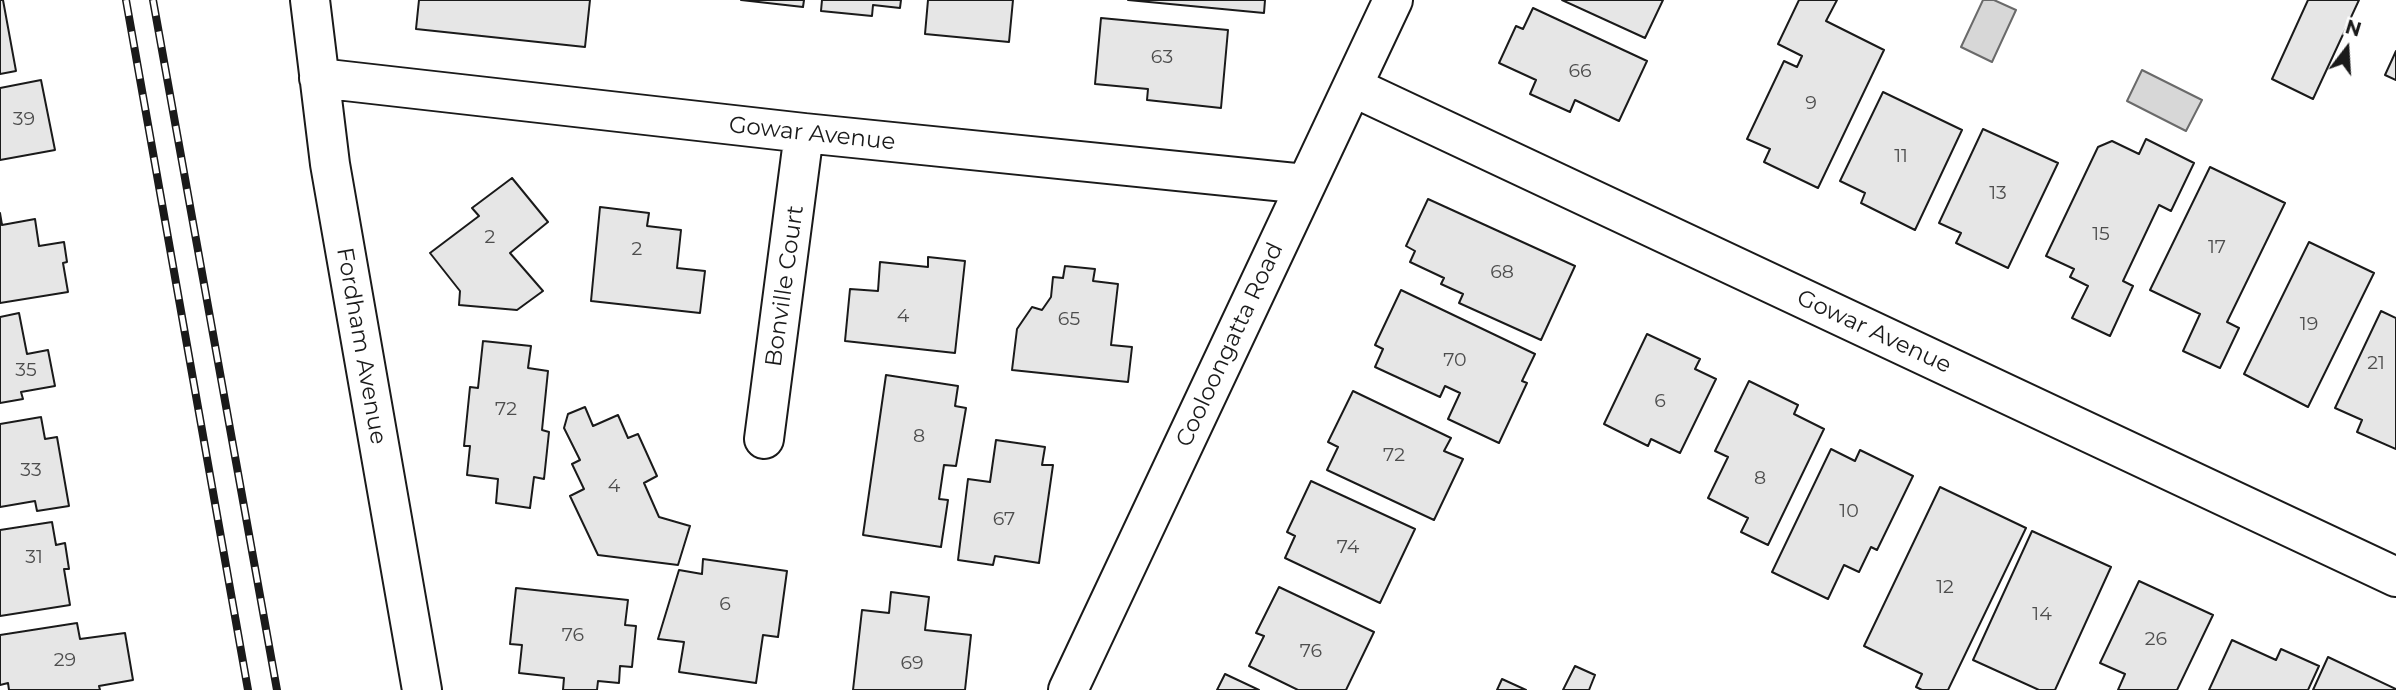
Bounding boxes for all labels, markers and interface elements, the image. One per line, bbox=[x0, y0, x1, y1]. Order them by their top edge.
north arrow bbox=[2312, 14, 2382, 84]
text: N bbox=[2343, 15, 2364, 42]
house number: 63 bbox=[1151, 46, 1173, 68]
house number: 66 bbox=[1568, 60, 1592, 82]
house number: 9 bbox=[1805, 92, 1817, 114]
house number: 39 bbox=[13, 108, 35, 130]
street label: Gowar Avenue bbox=[727, 112, 897, 156]
house number: 11 bbox=[1894, 145, 1908, 167]
house number: 13 bbox=[1989, 182, 2007, 204]
street label: Bonville Court bbox=[760, 204, 810, 368]
house number: 15 bbox=[2092, 223, 2110, 245]
house number: 2 bbox=[485, 226, 495, 248]
house number: 17 bbox=[2208, 236, 2226, 258]
house number: 2 bbox=[632, 238, 642, 260]
street label: Cooloongatta Road bbox=[1171, 238, 1289, 452]
street label: Fordham Avenue bbox=[330, 245, 392, 447]
house number: 68 bbox=[1490, 261, 1514, 283]
street label: Gowar Avenue bbox=[1792, 284, 1956, 380]
house number: 4 bbox=[897, 305, 909, 327]
house number: 65 bbox=[1058, 308, 1080, 330]
house number: 19 bbox=[2300, 313, 2318, 335]
house number: 70 bbox=[1443, 349, 1467, 371]
house number: 21 bbox=[2367, 352, 2385, 374]
house number: 35 bbox=[15, 359, 37, 381]
house number: 6 bbox=[1654, 390, 1666, 412]
house number: 72 bbox=[495, 398, 517, 420]
house number: 8 bbox=[913, 425, 925, 447]
house number: 72 bbox=[1383, 444, 1405, 466]
house number: 33 bbox=[20, 459, 42, 481]
house number: 8 bbox=[1754, 467, 1766, 489]
house number: 4 bbox=[608, 475, 620, 497]
house number: 10 bbox=[1839, 500, 1859, 522]
house number: 67 bbox=[993, 508, 1015, 530]
house number: 74 bbox=[1337, 536, 1359, 558]
house number: 31 bbox=[25, 546, 43, 568]
house number: 12 bbox=[1936, 576, 1954, 598]
house number: 6 bbox=[719, 593, 731, 615]
house number: 14 bbox=[2032, 603, 2052, 625]
house number: 76 bbox=[562, 624, 584, 646]
house number: 26 bbox=[2145, 628, 2167, 650]
house number: 76 bbox=[1300, 640, 1322, 662]
house number: 29 bbox=[54, 649, 76, 671]
house number: 69 bbox=[900, 652, 924, 674]

